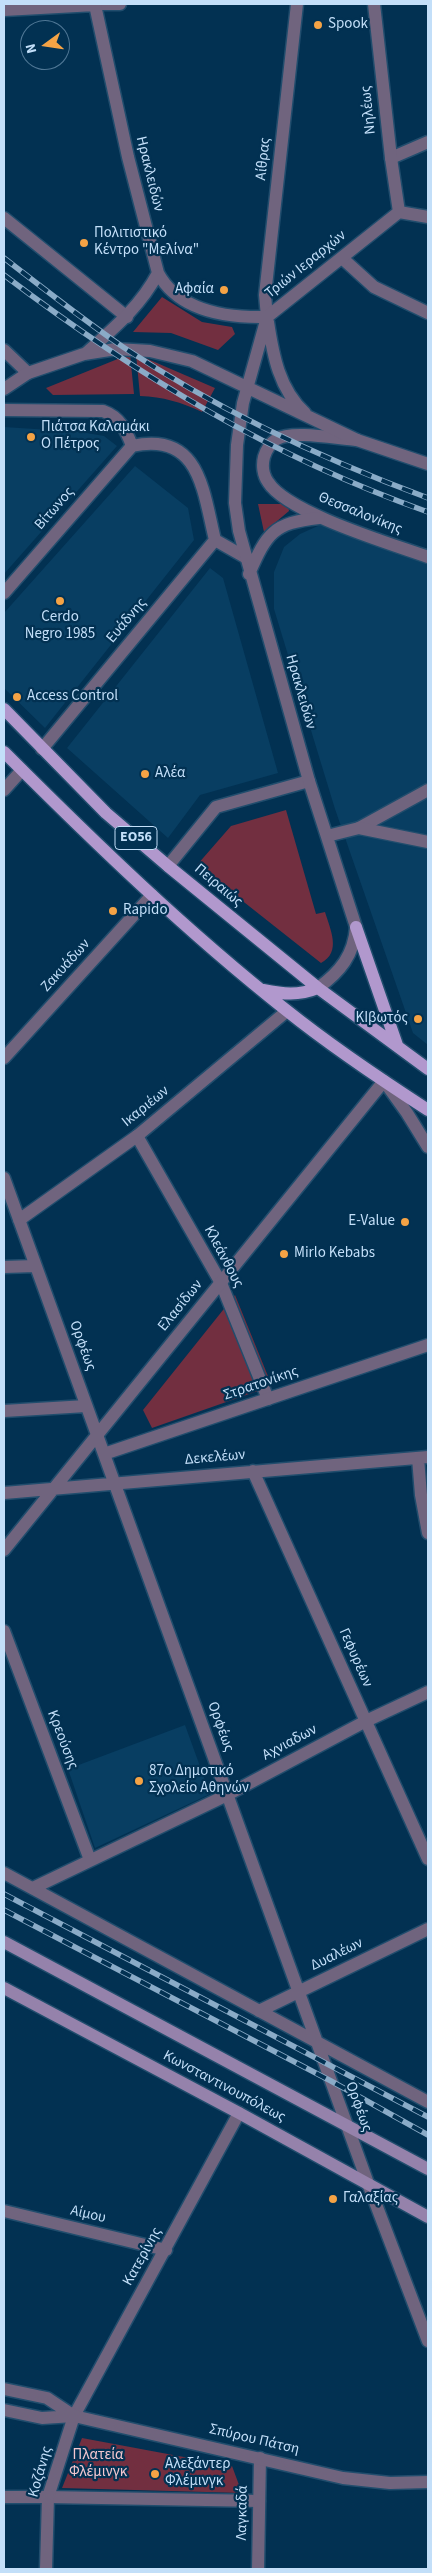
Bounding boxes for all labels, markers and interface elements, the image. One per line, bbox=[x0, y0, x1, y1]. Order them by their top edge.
place label: Spook bbox=[328, 16, 368, 34]
marker: Spook bbox=[312, 19, 324, 31]
north arrow bbox=[20, 20, 70, 70]
text: N bbox=[21, 41, 42, 55]
street label: Νηλέως bbox=[358, 85, 380, 135]
street label: Ηρακλειδών bbox=[131, 135, 167, 213]
street label: Αίθρας bbox=[253, 137, 275, 181]
place label: Πολιτιστικό Κέντρο "Μελίνα" bbox=[94, 225, 199, 260]
street label: Τριών Ιεραρχών bbox=[262, 227, 350, 303]
marker: Πολιτιστικό Κέντρο "Μελίνα" bbox=[78, 237, 90, 249]
place label: Αφαία bbox=[175, 281, 214, 299]
marker: Αφαία bbox=[218, 284, 230, 296]
place label: Πιάτσα Καλαμάκι Ο Πέτρος bbox=[41, 419, 150, 454]
marker: Πιάτσα Καλαμάκι Ο Πέτρος bbox=[25, 431, 37, 443]
street label: Βίτωνος bbox=[32, 484, 78, 534]
street label: Θεσσαλονίκης bbox=[315, 489, 405, 539]
marker: Cerdo Negro 1985 bbox=[54, 595, 66, 607]
street label: Ευάδνης bbox=[103, 595, 151, 647]
place label: Cerdo Negro 1985 bbox=[25, 609, 95, 644]
street label: Ηρακλειδών bbox=[281, 653, 319, 731]
place label: Access Control bbox=[27, 688, 118, 706]
marker: Access Control bbox=[11, 691, 23, 703]
place label: Αλέα bbox=[155, 765, 185, 783]
marker: Αλέα bbox=[139, 768, 151, 780]
road number: ΕΟ56 bbox=[115, 826, 157, 850]
street label: Πειραιώς bbox=[190, 861, 246, 911]
place label: Rapido bbox=[123, 902, 168, 920]
marker: Rapido bbox=[107, 905, 119, 917]
street label: Ζακυάδων bbox=[38, 936, 94, 996]
place label: ΚΙβωτός bbox=[355, 1010, 408, 1028]
marker: ΚΙβωτός bbox=[412, 1013, 424, 1025]
street label: Ικαριέων bbox=[119, 1083, 173, 1131]
place label: E-Value bbox=[348, 1213, 395, 1231]
marker: E-Value bbox=[399, 1216, 411, 1228]
street label: Κλεάνθους bbox=[199, 1223, 247, 1291]
place label: Mirlo Kebabs bbox=[294, 1245, 375, 1263]
marker: Mirlo Kebabs bbox=[278, 1248, 290, 1260]
street label: Ελασίδων bbox=[155, 1277, 207, 1335]
street label: Ορφέως bbox=[65, 1319, 99, 1373]
street label: Στρατονίκης bbox=[221, 1363, 301, 1405]
street label: Δεκελέων bbox=[184, 1446, 246, 1470]
street label: Γεφυρέων bbox=[334, 1626, 376, 1690]
street label: Ορφέως bbox=[203, 1700, 237, 1754]
street label: Κρεούσης bbox=[43, 1708, 81, 1772]
street label: Αχνιαδων bbox=[259, 1721, 321, 1765]
place label: 87ο Δημοτικό Σχολείο Αθηνών bbox=[149, 1763, 249, 1798]
marker: 87ο Δημοτικό Σχολείο Αθηνών bbox=[133, 1775, 145, 1787]
street label: Δυαλέων bbox=[308, 1935, 366, 1975]
street label: Κωνσταντινουπόλεως bbox=[160, 2047, 288, 2127]
street label: Ορφέως bbox=[341, 2080, 375, 2134]
place label: Γαλαξίας bbox=[343, 2190, 398, 2208]
marker: Γαλαξίας bbox=[327, 2193, 339, 2205]
street label: Αίμου bbox=[68, 2202, 108, 2228]
street label: Κατερίνης bbox=[120, 2225, 166, 2289]
street label: Σπύρου Πάτση bbox=[207, 2421, 301, 2459]
street label: Κοζάνης bbox=[25, 2444, 57, 2500]
park label: Πλατεία Φλέμινγκ bbox=[69, 2447, 127, 2482]
place label: Αλεξάντερ Φλέμινγκ bbox=[165, 2456, 230, 2491]
marker: Αλεξάντερ Φλέμινγκ bbox=[149, 2468, 161, 2480]
street label: Λαγκαδά bbox=[234, 2485, 252, 2541]

